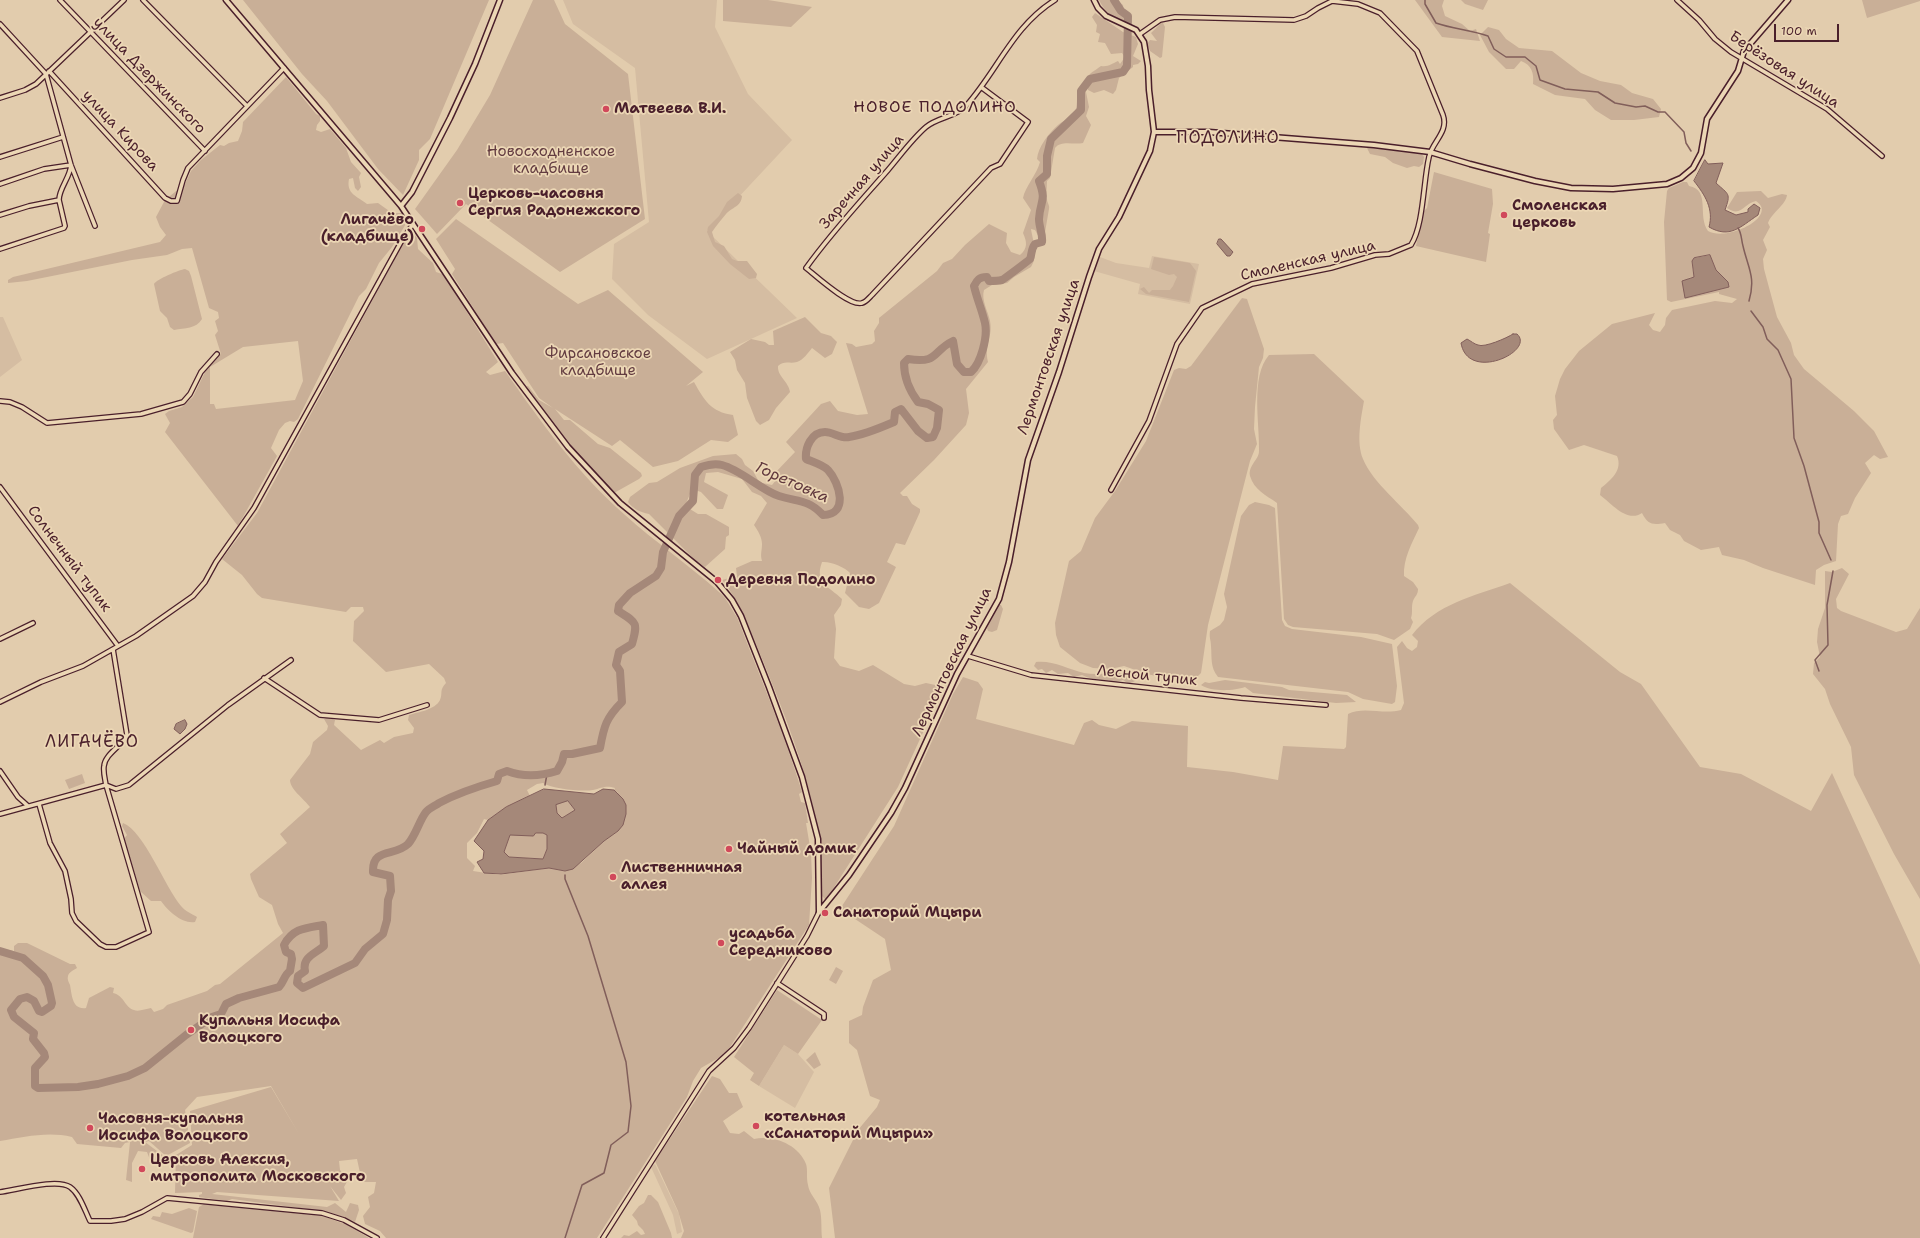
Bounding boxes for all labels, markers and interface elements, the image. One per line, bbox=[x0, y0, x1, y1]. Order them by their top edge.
street label: улица Дзержинского bbox=[89, 14, 209, 138]
scale bar bbox=[1776, 16, 1841, 42]
text: 100 m bbox=[1781, 23, 1817, 39]
street label: Берёзовая улица bbox=[1726, 28, 1842, 112]
street label: улица Кирова bbox=[78, 87, 162, 175]
district label: НОВОЕ ПОДОЛИНО bbox=[853, 98, 1017, 118]
place label: Матвеева В.И. bbox=[614, 100, 726, 118]
marker: Матвеева В.И. bbox=[601, 104, 611, 114]
district label: ПОДОЛИНО bbox=[1176, 129, 1280, 149]
street label: Заречная улица bbox=[816, 131, 908, 233]
park label: Новосходненское кладбище bbox=[487, 143, 615, 178]
place label: Церковь-часовня Сергия Радонежского bbox=[468, 185, 640, 220]
place label: Смоленская церковь bbox=[1512, 197, 1607, 232]
marker: Церковь-часовня Сергия Радонежского bbox=[455, 198, 465, 208]
marker: Смоленская церковь bbox=[1499, 210, 1509, 220]
place label: Лигачёво (кладбище) bbox=[321, 211, 414, 246]
marker: Лигачёво (кладбище) bbox=[417, 224, 427, 234]
street label: Смоленская улица bbox=[1239, 237, 1377, 285]
street label: Лермонтовская улица bbox=[1014, 277, 1084, 437]
park label: Фирсановское кладбище bbox=[545, 345, 651, 380]
water label: Горетовка bbox=[752, 458, 832, 508]
street label: Солнечный тупик bbox=[23, 502, 115, 616]
place label: Деревня Подолино bbox=[726, 571, 876, 589]
marker: Деревня Подолино bbox=[713, 575, 723, 585]
street label: Лермонтовская улица bbox=[908, 585, 996, 739]
street label: Лесной тупик bbox=[1096, 662, 1198, 690]
district label: ЛИГАЧЁВО bbox=[45, 733, 139, 753]
place label: Чайный домик bbox=[737, 840, 856, 858]
marker: Чайный домик bbox=[724, 844, 734, 854]
place label: Лиственничная аллея bbox=[621, 859, 742, 894]
marker: Лиственничная аллея bbox=[608, 872, 618, 882]
place label: Санаторий Мцыри bbox=[833, 904, 982, 922]
marker: Санаторий Мцыри bbox=[820, 908, 830, 918]
place label: усадьба Середниково bbox=[729, 925, 833, 960]
marker: усадьба Середниково bbox=[716, 938, 726, 948]
place label: Купальня Иосифа Волоцкого bbox=[199, 1012, 340, 1047]
marker: Купальня Иосифа Волоцкого bbox=[186, 1025, 196, 1035]
place label: котельная «Санаторий Мцыри» bbox=[764, 1108, 933, 1143]
place label: Часовня-купальня Иосифа Волоцкого bbox=[98, 1110, 248, 1145]
marker: котельная «Санаторий Мцыри» bbox=[751, 1121, 761, 1131]
marker: Часовня-купальня Иосифа Волоцкого bbox=[85, 1123, 95, 1133]
place label: Церковь Алексия, митрополита Московского bbox=[150, 1151, 365, 1186]
marker: Церковь Алексия, митрополита Московского bbox=[137, 1164, 147, 1174]

